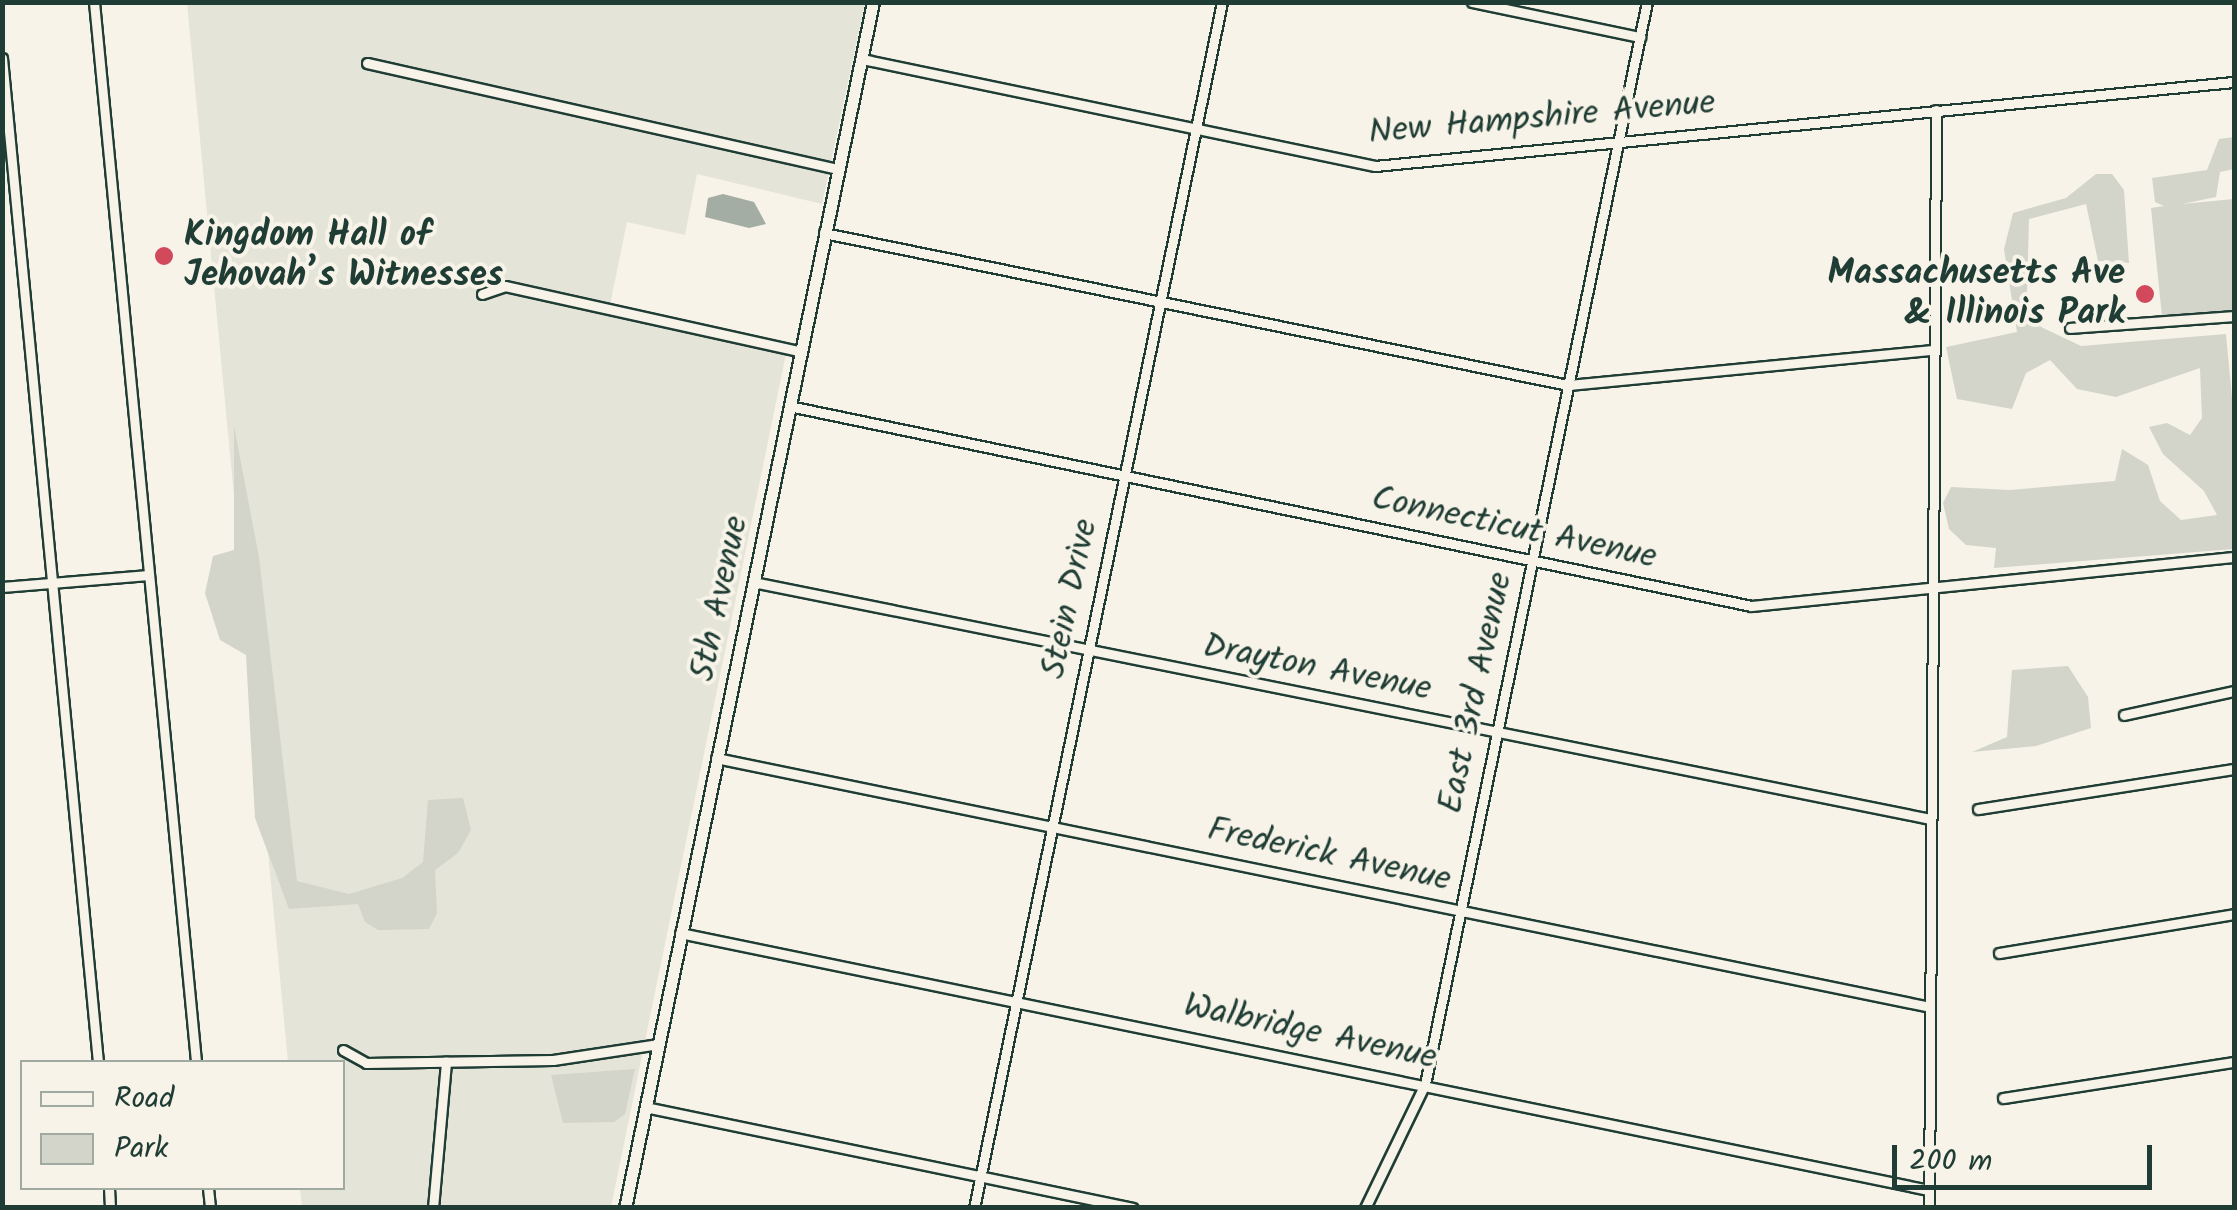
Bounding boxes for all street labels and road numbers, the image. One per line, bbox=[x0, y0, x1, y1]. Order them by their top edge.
street label: New Hampshire Avenue bbox=[1367, 83, 1717, 155]
street label: Connecticut Avenue bbox=[1368, 478, 1660, 580]
street label: 5th Avenue bbox=[683, 512, 759, 686]
street label: Stein Drive bbox=[1034, 515, 1108, 683]
street label: East 3rd Avenue bbox=[1431, 569, 1523, 817]
street label: Drayton Avenue bbox=[1199, 626, 1435, 712]
street label: Frederick Avenue bbox=[1203, 810, 1455, 902]
street label: Walbridge Avenue bbox=[1180, 986, 1440, 1080]

